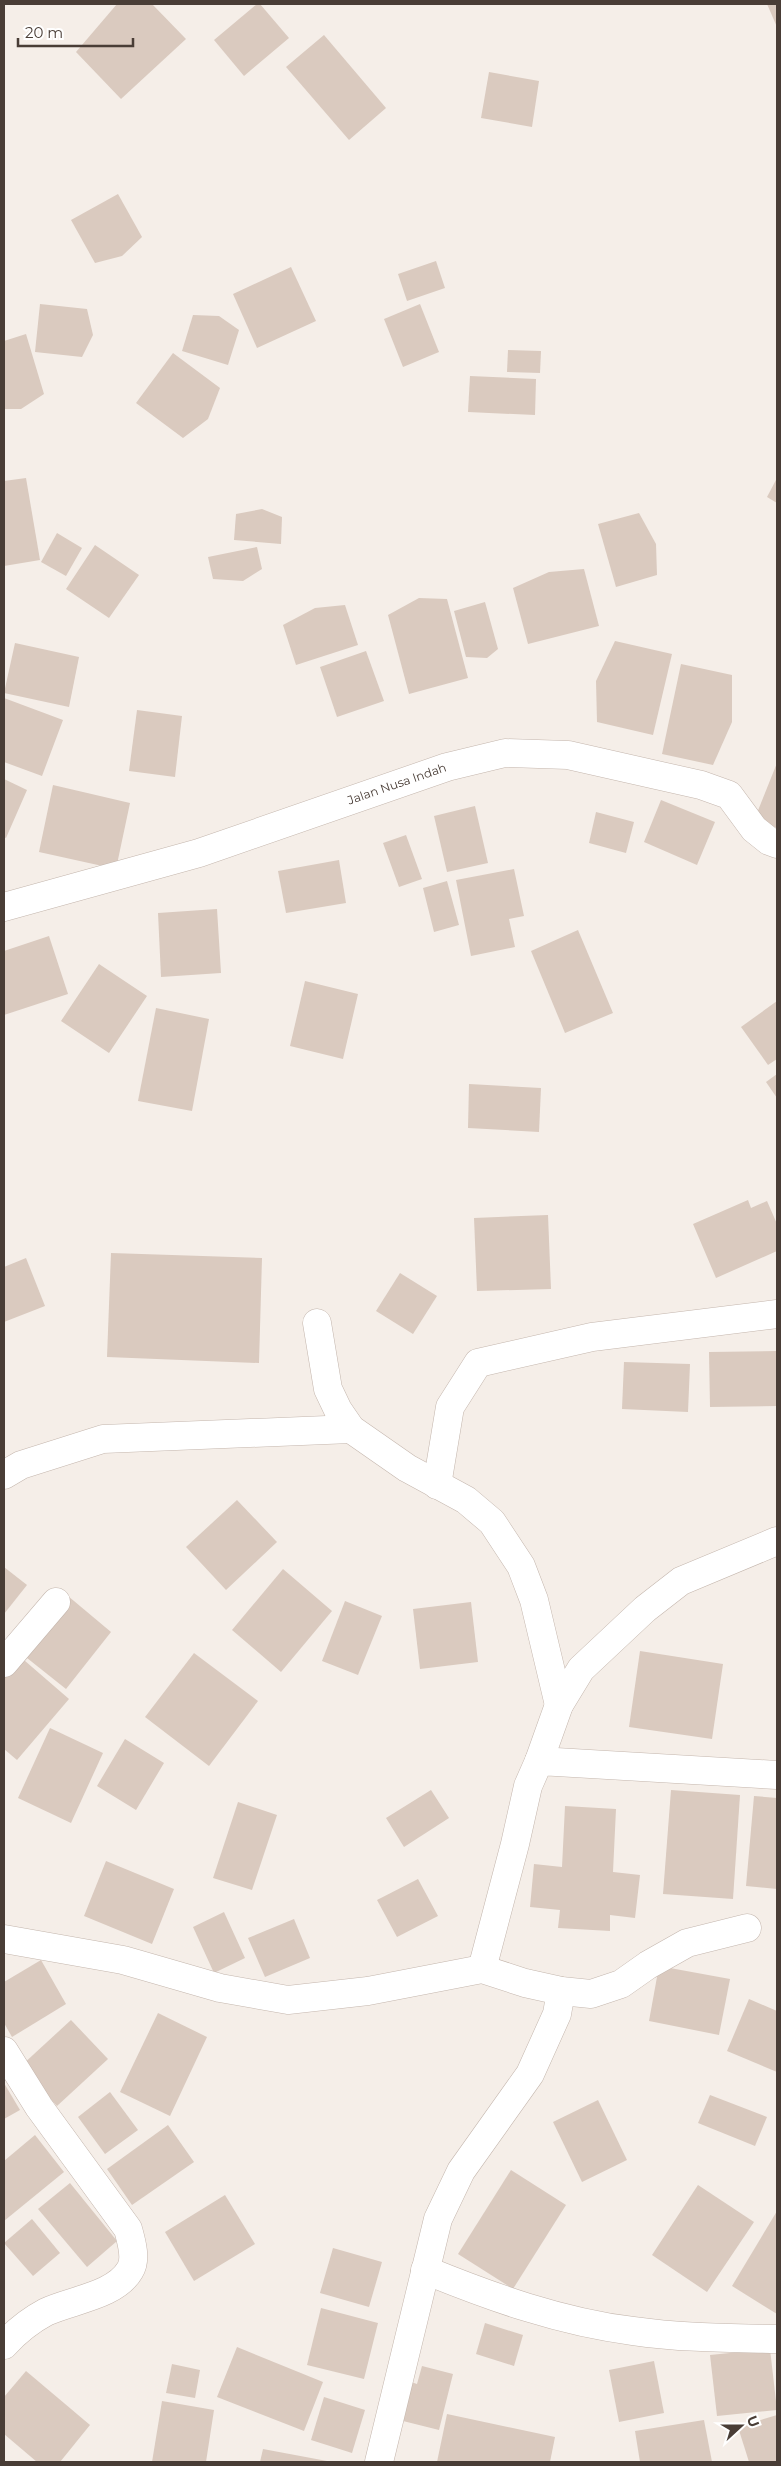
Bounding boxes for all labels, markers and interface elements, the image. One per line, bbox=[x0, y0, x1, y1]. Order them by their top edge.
scale bar bbox=[18, 15, 132, 47]
text: 20 m bbox=[25, 23, 63, 42]
street label: Jalan Nusa Indah bbox=[344, 760, 448, 808]
north arrow bbox=[716, 2401, 766, 2451]
text: U bbox=[743, 2413, 764, 2430]

